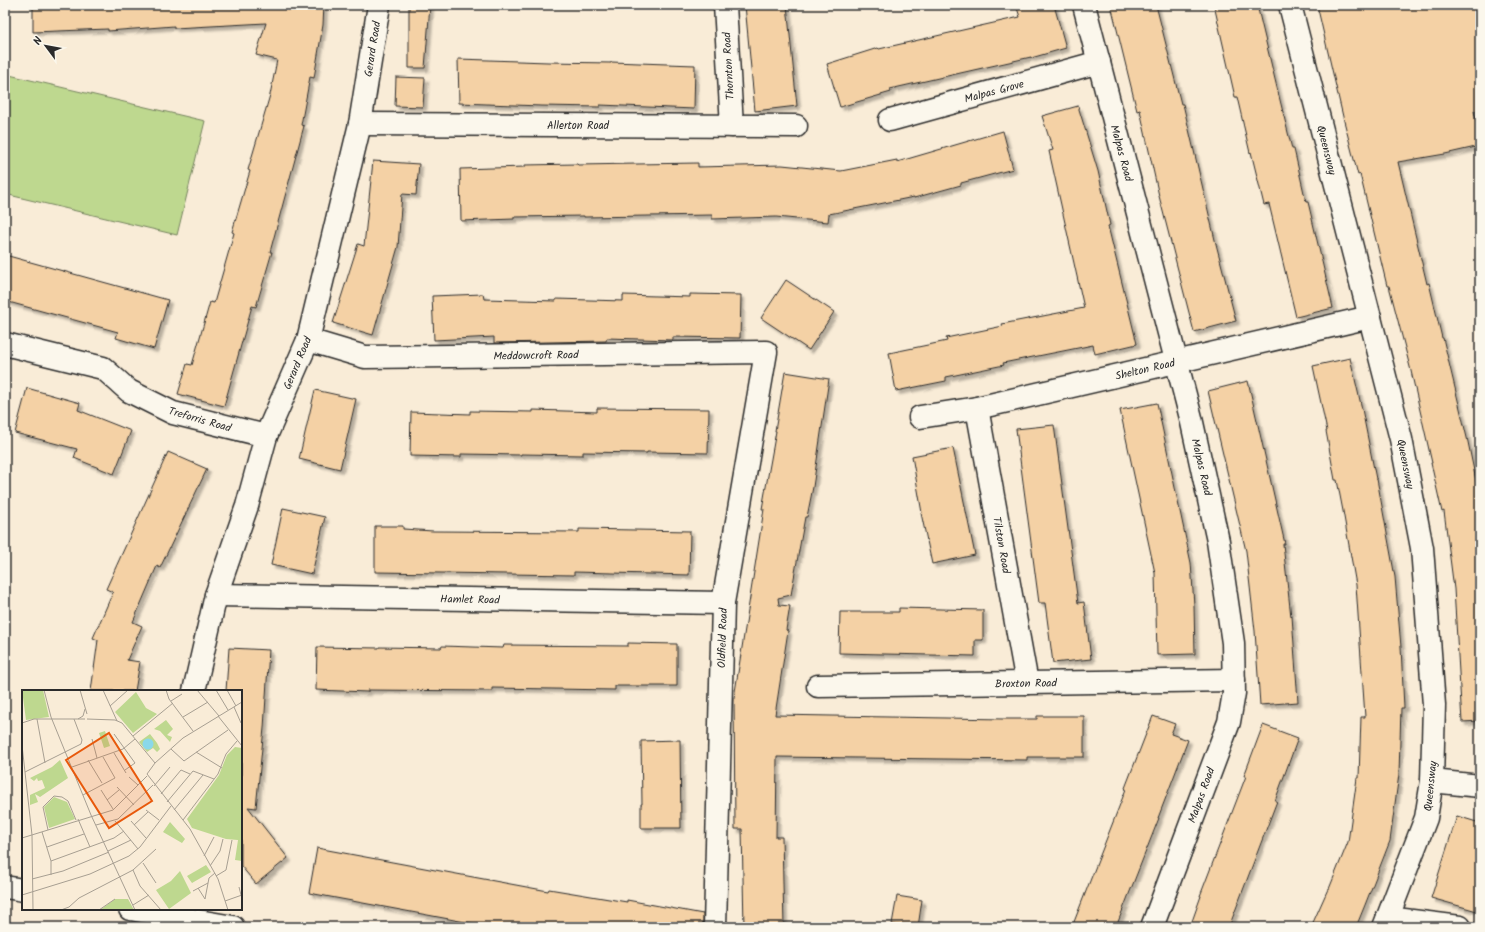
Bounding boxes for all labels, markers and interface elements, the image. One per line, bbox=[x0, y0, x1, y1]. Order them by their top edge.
street label: Gerard Road bbox=[360, 20, 386, 78]
north arrow bbox=[26, 26, 66, 66]
street label: Thornton Road bbox=[718, 31, 740, 100]
text: N bbox=[29, 33, 48, 49]
street label: Malpas Grove bbox=[962, 75, 1026, 109]
street label: Allerton Road bbox=[547, 117, 610, 135]
street label: Malpas Road bbox=[1105, 123, 1137, 184]
street label: Queensway bbox=[1311, 124, 1341, 178]
street label: Gerard Road bbox=[279, 334, 317, 393]
street label: Meddowcroft Road bbox=[493, 346, 579, 366]
street label: Shelton Road bbox=[1114, 354, 1177, 386]
street label: Treforris Road bbox=[166, 402, 234, 438]
street label: Malpas Road bbox=[1186, 437, 1216, 498]
street label: Queensway bbox=[1391, 438, 1419, 492]
street label: Tilston Road bbox=[987, 515, 1015, 576]
street label: Hamlet Road bbox=[440, 590, 500, 610]
street label: Oldfield Road bbox=[713, 607, 733, 669]
street label: Broxton Road bbox=[995, 674, 1058, 694]
inset map bbox=[22, 690, 242, 910]
street label: Queensway bbox=[1419, 759, 1443, 812]
street label: Malpas Road bbox=[1184, 764, 1221, 826]

